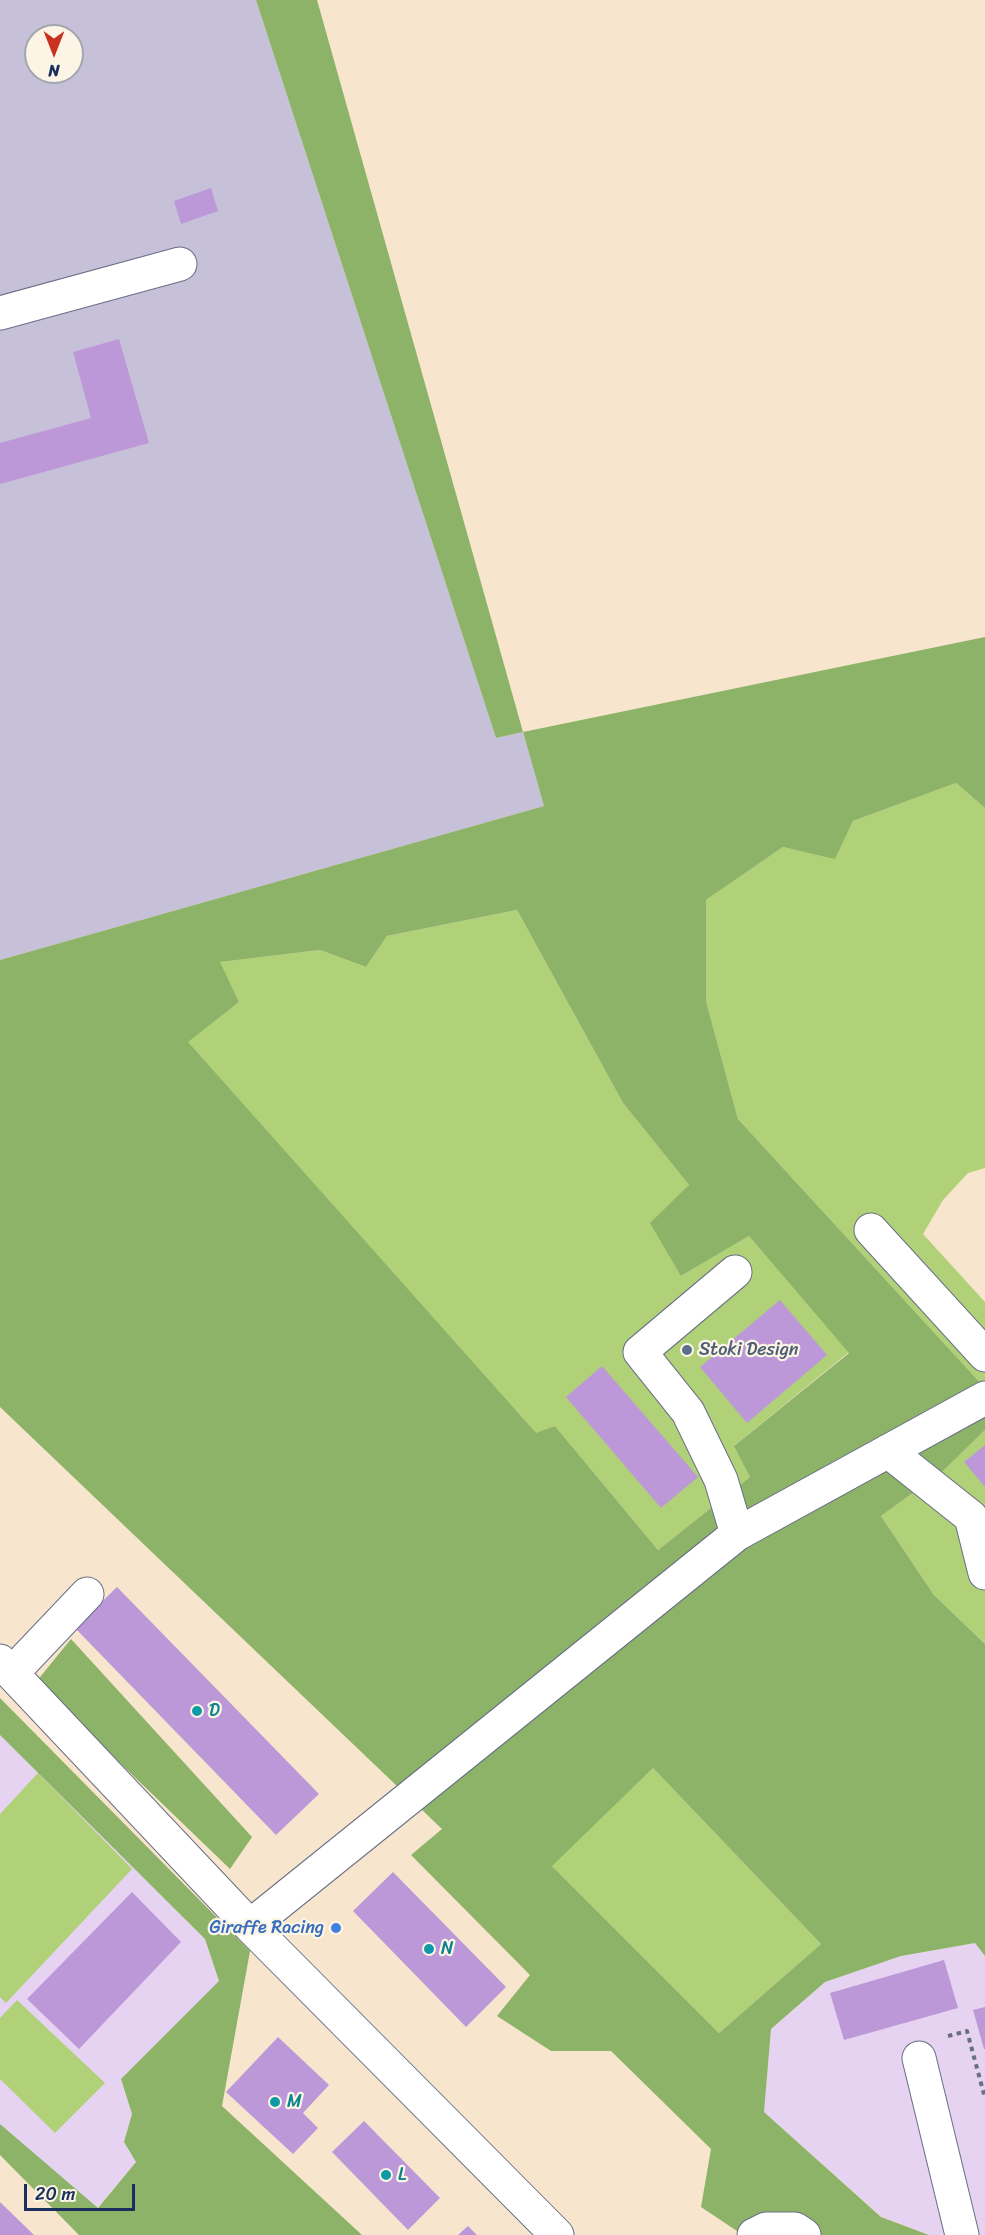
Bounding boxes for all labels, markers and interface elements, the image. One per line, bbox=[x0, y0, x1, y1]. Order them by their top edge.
north arrow bbox=[24, 24, 84, 84]
text: N bbox=[48, 56, 60, 85]
place label: Stoki Design bbox=[699, 1339, 799, 1361]
marker: Stoki Design bbox=[680, 1343, 694, 1357]
place label: D bbox=[209, 1700, 220, 1722]
marker: D bbox=[190, 1704, 204, 1718]
place label: Giraffe Racing bbox=[209, 1917, 324, 1939]
marker: Giraffe Racing bbox=[329, 1921, 343, 1935]
place label: N bbox=[441, 1938, 453, 1960]
marker: N bbox=[422, 1942, 436, 1956]
place label: M bbox=[287, 2091, 302, 2113]
marker: M bbox=[268, 2095, 282, 2109]
place label: L bbox=[398, 2164, 406, 2186]
marker: L bbox=[379, 2168, 393, 2182]
scale bar bbox=[27, 2172, 138, 2210]
text: 20 m bbox=[35, 2178, 75, 2210]

